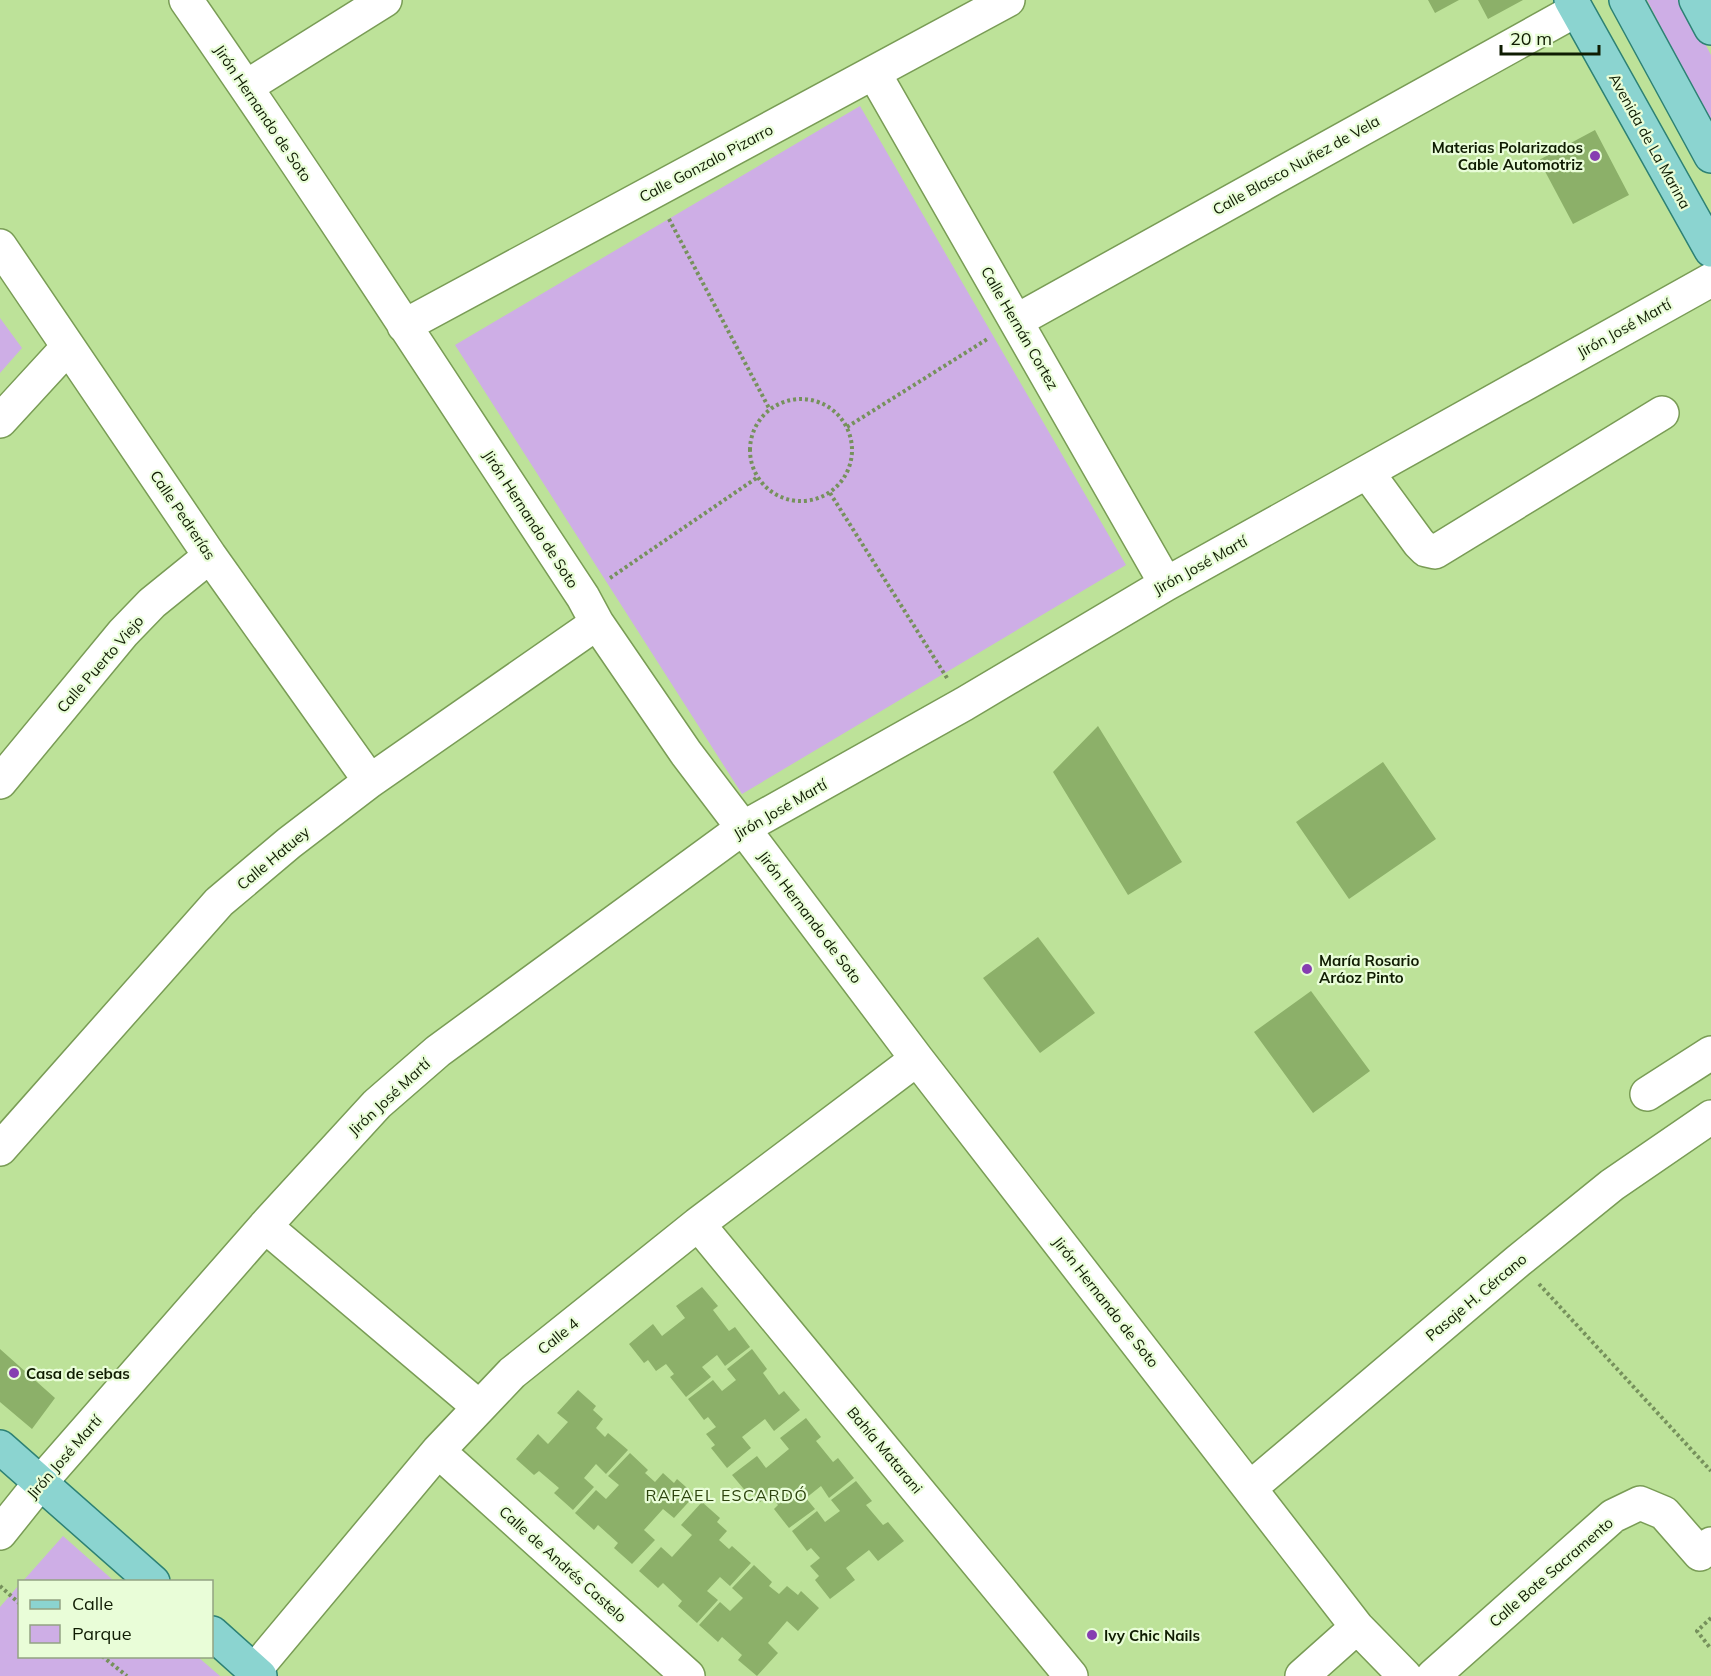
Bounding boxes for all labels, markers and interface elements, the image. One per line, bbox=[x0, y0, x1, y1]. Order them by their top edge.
scale bar bbox=[1501, 18, 1598, 56]
text: 20 m bbox=[1510, 27, 1552, 50]
street label: Jirón Hernando de Soto bbox=[210, 41, 316, 185]
street label: Avenida de La Marina bbox=[1605, 70, 1695, 212]
street label: Calle Blasco Nuñez de Vela bbox=[1209, 111, 1383, 219]
street label: Calle Gonzalo Pizarro bbox=[636, 120, 776, 206]
place label: Materias Polarizados Cable Automotriz bbox=[1432, 138, 1583, 174]
marker: Materias Polarizados Cable Automotriz bbox=[1588, 149, 1602, 163]
street label: Calle Hernán Cortez bbox=[977, 263, 1063, 393]
street label: Jirón José Martí bbox=[1574, 294, 1676, 362]
street label: Jirón Hernando de Soto bbox=[479, 446, 583, 592]
street label: Calle Pedrerías bbox=[146, 467, 220, 563]
street label: Jirón José Martí bbox=[1150, 531, 1252, 599]
street label: Calle Puerto Viejo bbox=[53, 612, 147, 716]
street label: Jirón José Martí bbox=[730, 774, 831, 843]
street label: Calle Hatuey bbox=[233, 822, 313, 894]
street label: Jirón Hernando de Soto bbox=[754, 847, 866, 987]
place label: María Rosario Aráoz Pinto bbox=[1319, 951, 1419, 987]
marker: María Rosario Aráoz Pinto bbox=[1300, 962, 1314, 976]
street label: Jirón José Martí bbox=[344, 1053, 435, 1140]
street label: Jirón Hernando de Soto bbox=[1049, 1233, 1163, 1371]
street label: Pasaje H. Cércano bbox=[1422, 1249, 1530, 1345]
street label: Calle 4 bbox=[534, 1314, 582, 1358]
place label: Casa de sebas bbox=[26, 1364, 130, 1383]
marker: Casa de sebas bbox=[7, 1366, 21, 1380]
street label: Bahía Matarani bbox=[843, 1403, 927, 1497]
street label: Jirón José Martí bbox=[22, 1410, 106, 1503]
district label: RAFAEL ESCARDÓ bbox=[646, 1485, 808, 1505]
street label: Calle de Andrés Castelo bbox=[495, 1502, 631, 1626]
street label: Calle Bote Sacramento bbox=[1485, 1513, 1617, 1631]
legend bbox=[18, 1580, 213, 1658]
text: Calle bbox=[72, 1592, 113, 1615]
text: Parque bbox=[72, 1622, 131, 1645]
place label: Ivy Chic Nails bbox=[1104, 1626, 1200, 1645]
marker: Ivy Chic Nails bbox=[1085, 1628, 1099, 1642]

